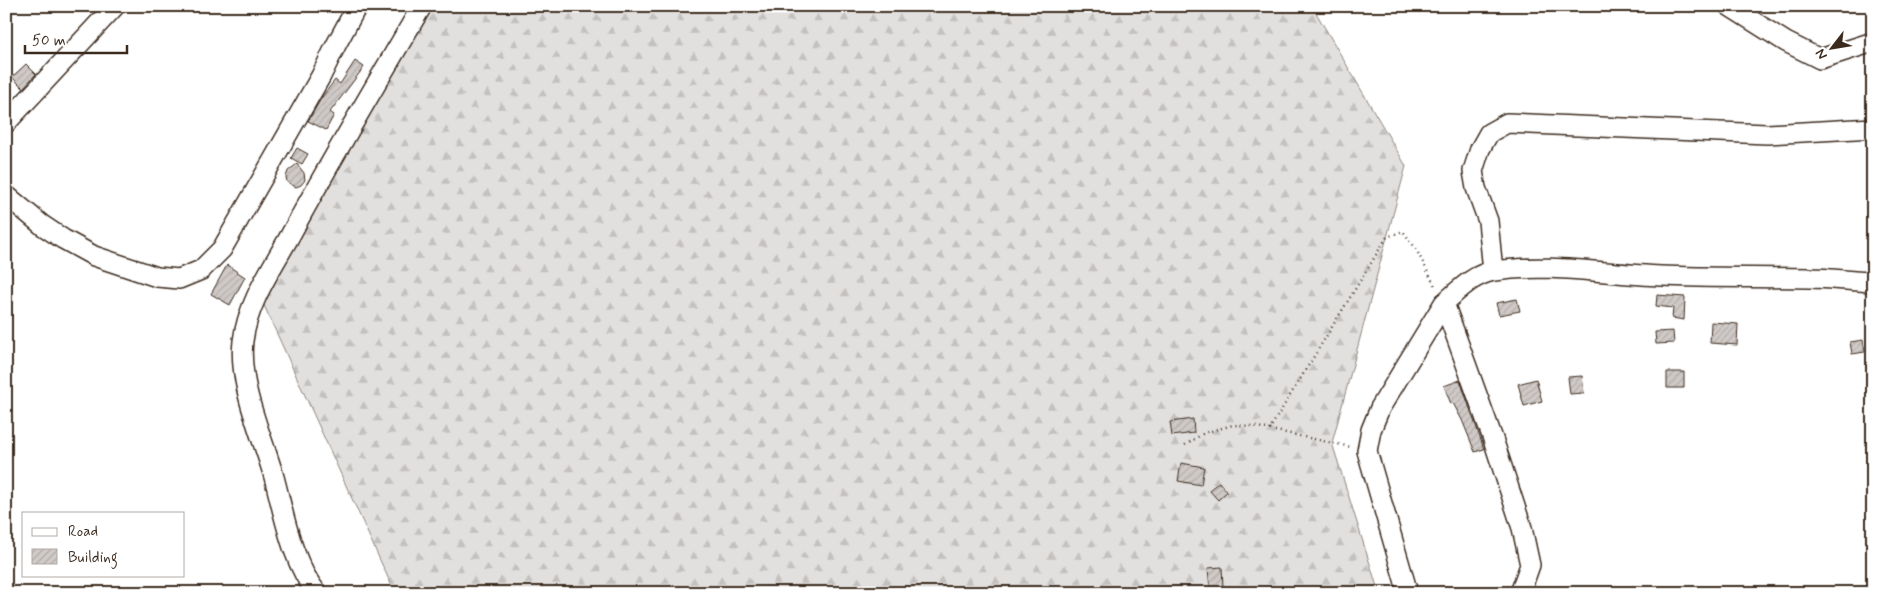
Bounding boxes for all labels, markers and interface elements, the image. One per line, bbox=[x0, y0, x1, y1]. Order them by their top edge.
scale bar bbox=[25, 22, 128, 54]
north arrow bbox=[1806, 22, 1856, 72]
text: 50 m bbox=[32, 31, 66, 51]
text: N bbox=[1812, 46, 1832, 63]
legend bbox=[22, 512, 185, 576]
text: Road bbox=[68, 522, 98, 542]
text: Building bbox=[68, 548, 118, 569]

